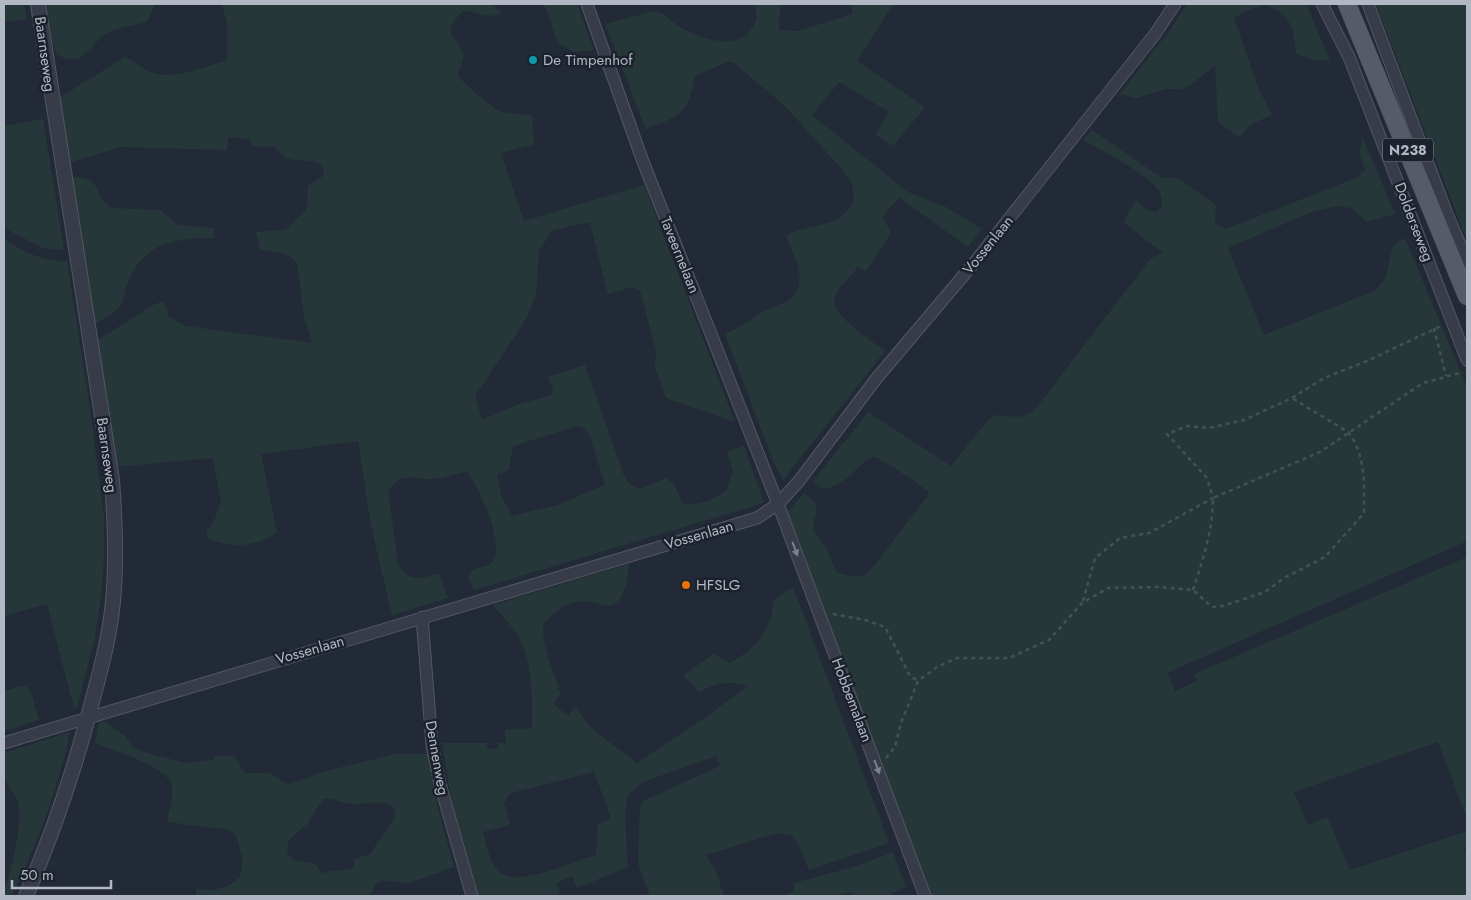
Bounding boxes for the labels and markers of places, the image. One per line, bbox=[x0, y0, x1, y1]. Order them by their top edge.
place label: De Timpenhof bbox=[543, 49, 633, 71]
marker: De Timpenhof bbox=[527, 54, 539, 66]
place label: HFSLG bbox=[696, 574, 740, 596]
marker: HFSLG bbox=[680, 579, 692, 591]

